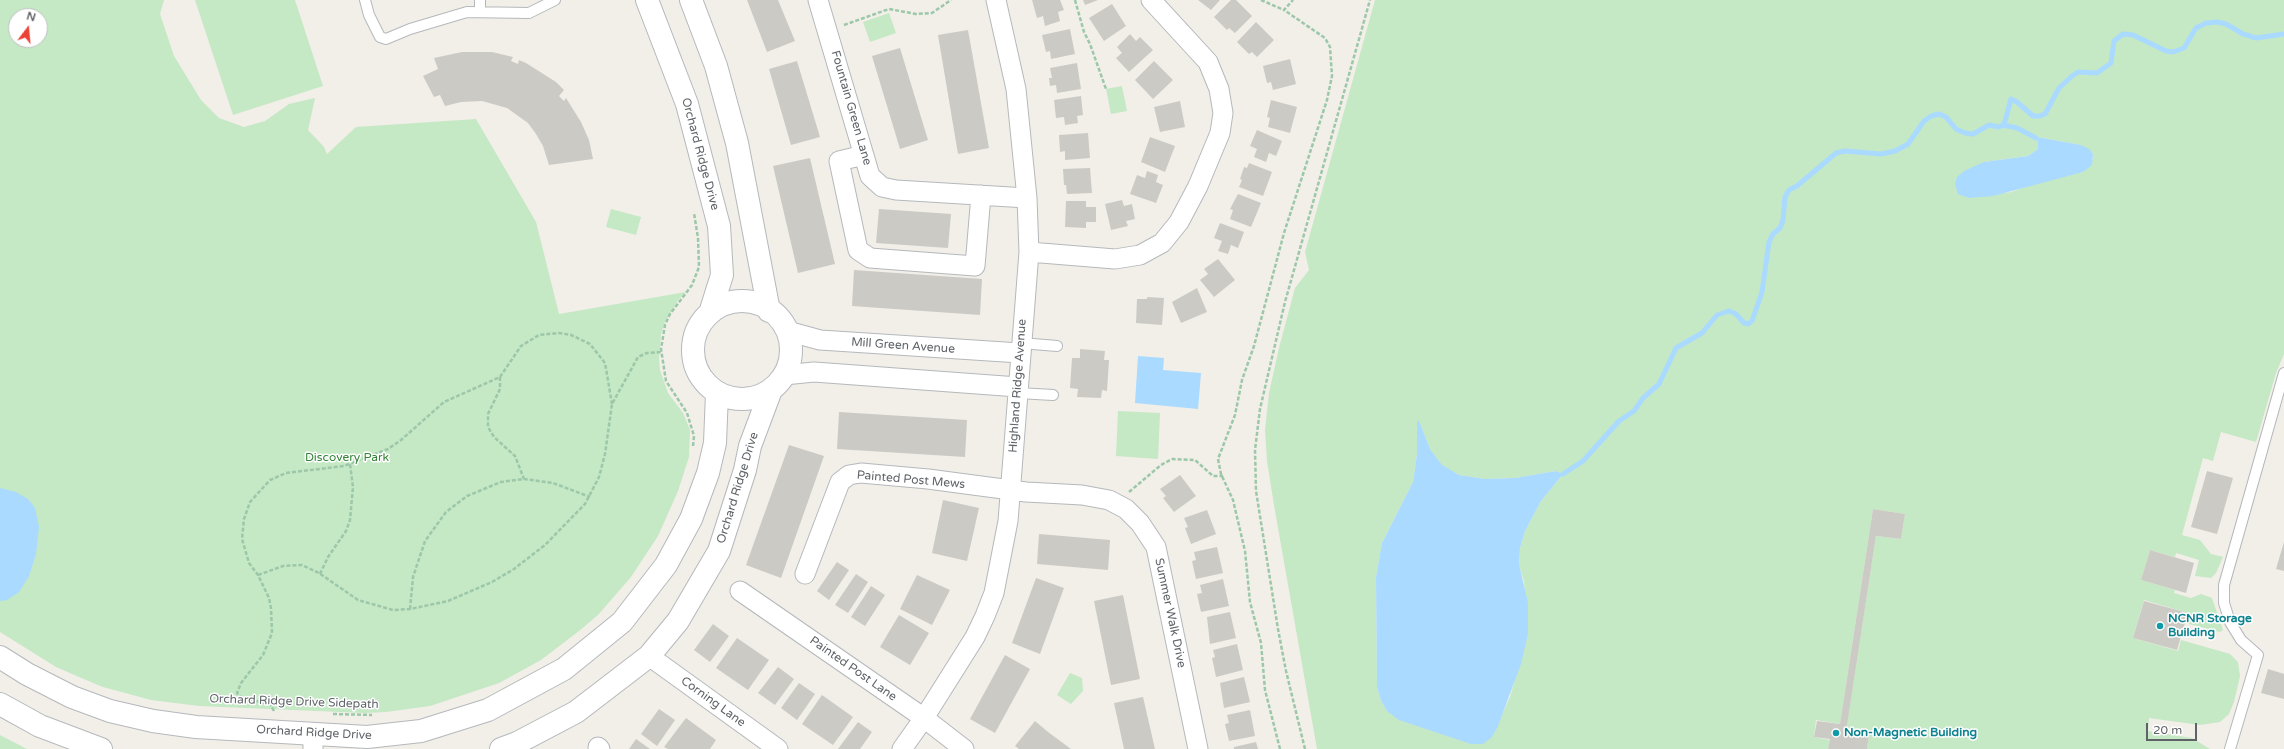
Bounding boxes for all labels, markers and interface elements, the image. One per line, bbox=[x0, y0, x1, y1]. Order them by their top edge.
north arrow bbox=[8, 8, 48, 48]
text: N bbox=[25, 9, 37, 24]
street label: Fountain Green Lane bbox=[828, 49, 874, 167]
street label: Orchard Ridge Drive bbox=[678, 96, 722, 212]
street label: Highland Ridge Avenue bbox=[1006, 319, 1030, 453]
street label: Mill Green Avenue bbox=[851, 335, 955, 357]
street label: Orchard Ridge Drive bbox=[714, 431, 762, 545]
park label: Discovery Park bbox=[305, 451, 389, 465]
street label: Painted Post Mews bbox=[856, 468, 966, 492]
street label: Summer Walk Drive bbox=[1151, 557, 1189, 669]
place label: NCNR Storage Building bbox=[2168, 612, 2252, 640]
marker: NCNR Storage Building bbox=[2155, 621, 2165, 631]
street label: Painted Post Lane bbox=[807, 634, 899, 704]
street label: Corning Lane bbox=[678, 674, 748, 730]
street label: Orchard Ridge Drive Sidepath bbox=[209, 692, 379, 712]
scale bar bbox=[2148, 715, 2199, 741]
street label: Orchard Ridge Drive bbox=[256, 723, 372, 743]
text: 20 m bbox=[2153, 723, 2182, 737]
place label: Non-Magnetic Building bbox=[1844, 726, 1977, 740]
marker: Non-Magnetic Building bbox=[1831, 728, 1841, 738]

